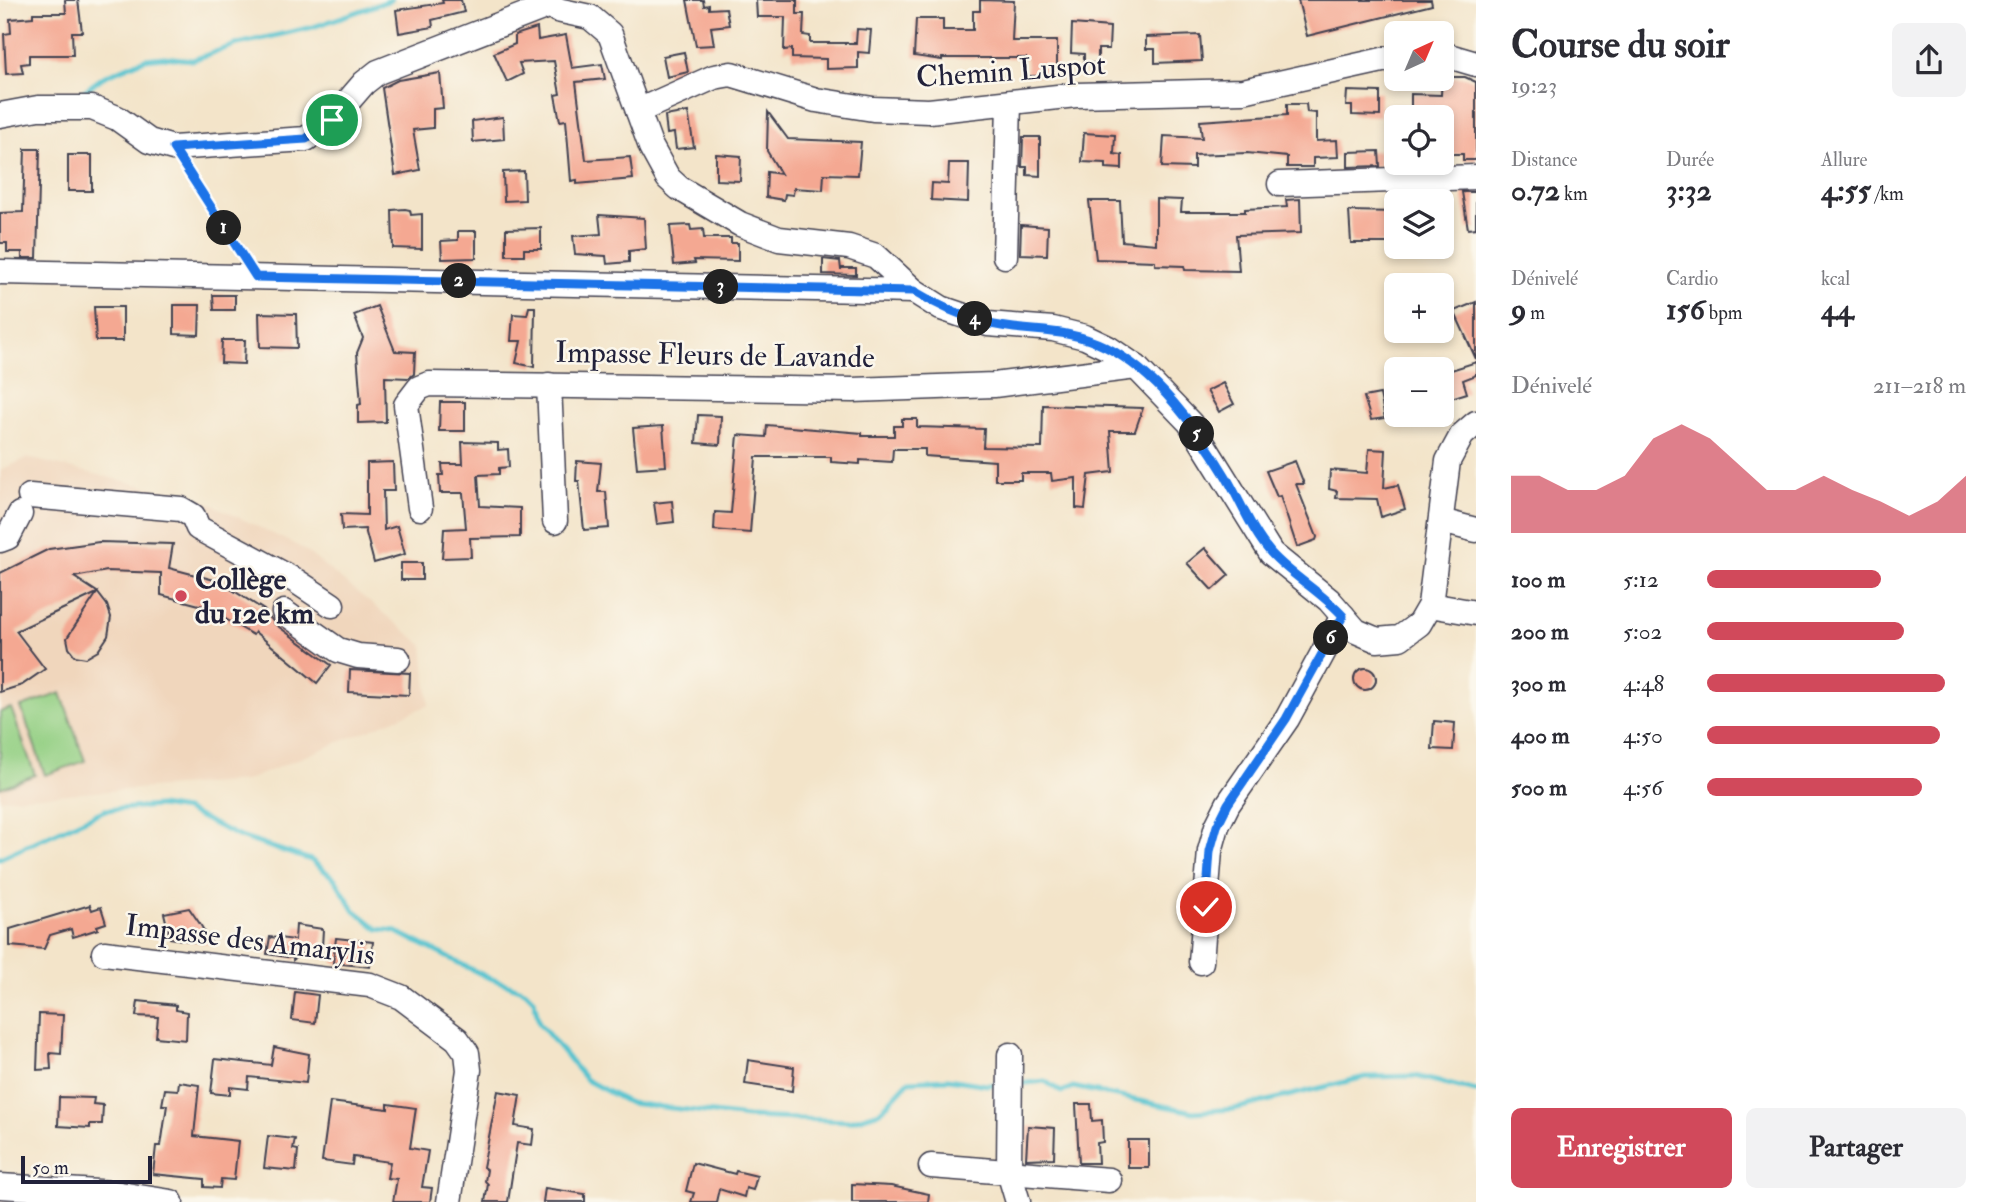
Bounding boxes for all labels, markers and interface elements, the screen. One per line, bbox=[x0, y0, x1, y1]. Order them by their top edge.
north arrow bbox=[1384, 21, 1454, 91]
map controls bbox=[1384, 21, 1454, 427]
text: Course du soir bbox=[1511, 21, 1730, 69]
button: share bbox=[1892, 23, 1966, 97]
street label: Chemin Luspot bbox=[915, 46, 1107, 96]
text: 19:23 bbox=[1511, 71, 1557, 100]
pin bbox=[302, 90, 362, 150]
icon: arrive bbox=[313, 101, 351, 139]
button: locate bbox=[1384, 105, 1454, 175]
text: Distance bbox=[1511, 148, 1577, 172]
text: Durée bbox=[1666, 148, 1714, 172]
text: Allure bbox=[1821, 148, 1868, 172]
text: 0.72 bbox=[1511, 172, 1560, 209]
text: 3:32 bbox=[1666, 172, 1712, 209]
text: 4:55 bbox=[1821, 172, 1871, 209]
text: km bbox=[1560, 182, 1588, 206]
text: /km bbox=[1871, 182, 1904, 206]
button: layers bbox=[1384, 189, 1454, 259]
pin: 1 bbox=[206, 210, 242, 246]
text: 1 bbox=[220, 215, 227, 239]
pin: 2 bbox=[442, 264, 476, 298]
text: Dénivelé bbox=[1511, 267, 1578, 291]
text: Cardio bbox=[1666, 267, 1718, 291]
text: kcal bbox=[1821, 267, 1850, 291]
text: 2 bbox=[454, 268, 463, 292]
pin: 3 bbox=[704, 270, 738, 304]
button: + bbox=[1384, 273, 1454, 343]
text: 3 bbox=[717, 274, 724, 298]
text: 9 bbox=[1511, 291, 1526, 328]
text: 156 bbox=[1666, 291, 1705, 328]
text: 44 bbox=[1821, 291, 1853, 328]
text: m bbox=[1526, 301, 1545, 325]
text: bpm bbox=[1705, 301, 1743, 325]
pin: 4 bbox=[958, 302, 992, 336]
text: 4 bbox=[969, 306, 980, 330]
street label: Impasse Fleurs de Lavande bbox=[555, 334, 875, 376]
button: − bbox=[1384, 357, 1454, 427]
text: Dénivelé bbox=[1511, 371, 1592, 400]
text: 211–218 m bbox=[1873, 371, 1966, 400]
pin: 5 bbox=[1180, 416, 1214, 452]
text: 5 bbox=[1192, 421, 1201, 445]
place label: Collège du 12e km bbox=[195, 561, 315, 632]
text: 100 m bbox=[1511, 565, 1565, 594]
text: 5:12 bbox=[1623, 565, 1659, 594]
marker: Collège du 12e km bbox=[173, 588, 189, 604]
text: 200 m bbox=[1511, 617, 1569, 646]
text: 5:02 bbox=[1623, 617, 1662, 646]
pin: 6 bbox=[1314, 620, 1348, 656]
text: 6 bbox=[1326, 625, 1335, 649]
text: 300 m bbox=[1511, 669, 1566, 698]
text: 4:48 bbox=[1623, 669, 1664, 698]
text: 400 m bbox=[1511, 721, 1570, 750]
text: 4:50 bbox=[1623, 721, 1663, 750]
text: 500 m bbox=[1511, 773, 1567, 802]
text: 4:56 bbox=[1623, 773, 1663, 802]
pin bbox=[1176, 877, 1236, 937]
icon: check bbox=[1187, 888, 1225, 926]
street label: Impasse des Amarylis bbox=[123, 906, 377, 974]
button: Enregistrer bbox=[1511, 1108, 1732, 1188]
button: Partager bbox=[1746, 1108, 1966, 1188]
scale bar bbox=[21, 1153, 152, 1185]
text: 50 m bbox=[32, 1156, 69, 1180]

